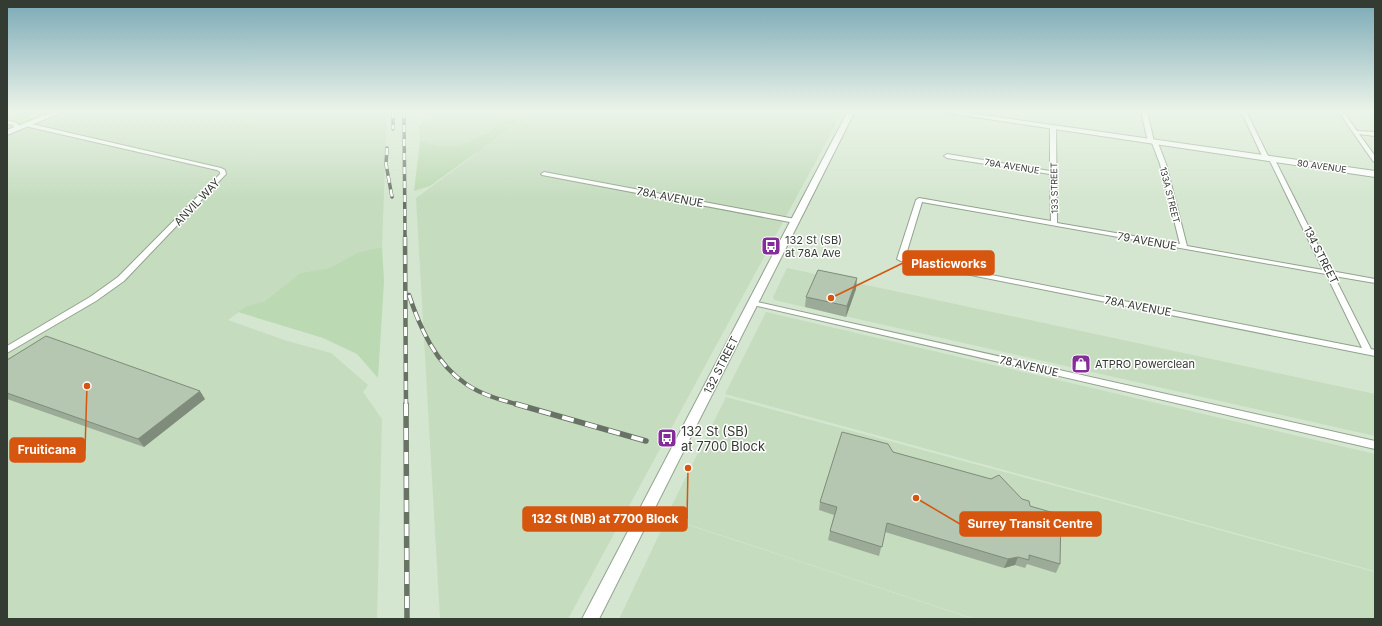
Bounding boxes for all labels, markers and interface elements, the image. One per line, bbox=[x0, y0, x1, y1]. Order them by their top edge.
street label: 79A AVENUE bbox=[984, 156, 1040, 176]
street label: 80 AVENUE bbox=[1297, 157, 1347, 175]
street label: 133 STREET bbox=[1048, 162, 1060, 214]
street label: 133A STREET bbox=[1158, 166, 1182, 224]
street label: ANVIL WAY bbox=[171, 175, 223, 229]
street label: 78A AVENUE bbox=[635, 184, 705, 210]
street label: 134 STREET bbox=[1300, 224, 1342, 286]
street label: 79 AVENUE bbox=[1116, 229, 1178, 253]
place label: 132 St (SB) at 78A Ave bbox=[785, 233, 842, 260]
bus stop icon: 132 St (SB) at 78A Ave bbox=[760, 235, 782, 257]
callout: Plasticworks bbox=[903, 251, 994, 275]
text: Plasticworks bbox=[911, 256, 987, 271]
street label: 78A AVENUE bbox=[1103, 293, 1173, 319]
street label: 132 STREET bbox=[701, 334, 741, 396]
street label: 78 AVENUE bbox=[998, 352, 1060, 380]
shop icon: ATPRO Powerclean bbox=[1070, 353, 1092, 375]
place label: ATPRO Powerclean bbox=[1095, 357, 1195, 371]
place label: 132 St (SB) at 7700 Block bbox=[681, 423, 765, 454]
bus stop icon: 132 St (SB) at 7700 Block bbox=[656, 427, 678, 449]
callout: Fruiticana bbox=[10, 438, 85, 462]
text: Fruiticana bbox=[18, 442, 76, 457]
callout: 132 St (NB) at 7700 Block bbox=[523, 507, 687, 531]
text: 132 St (NB) at 7700 Block bbox=[531, 511, 679, 526]
callout: Surrey Transit Centre bbox=[960, 512, 1101, 536]
text: Surrey Transit Centre bbox=[967, 516, 1093, 531]

